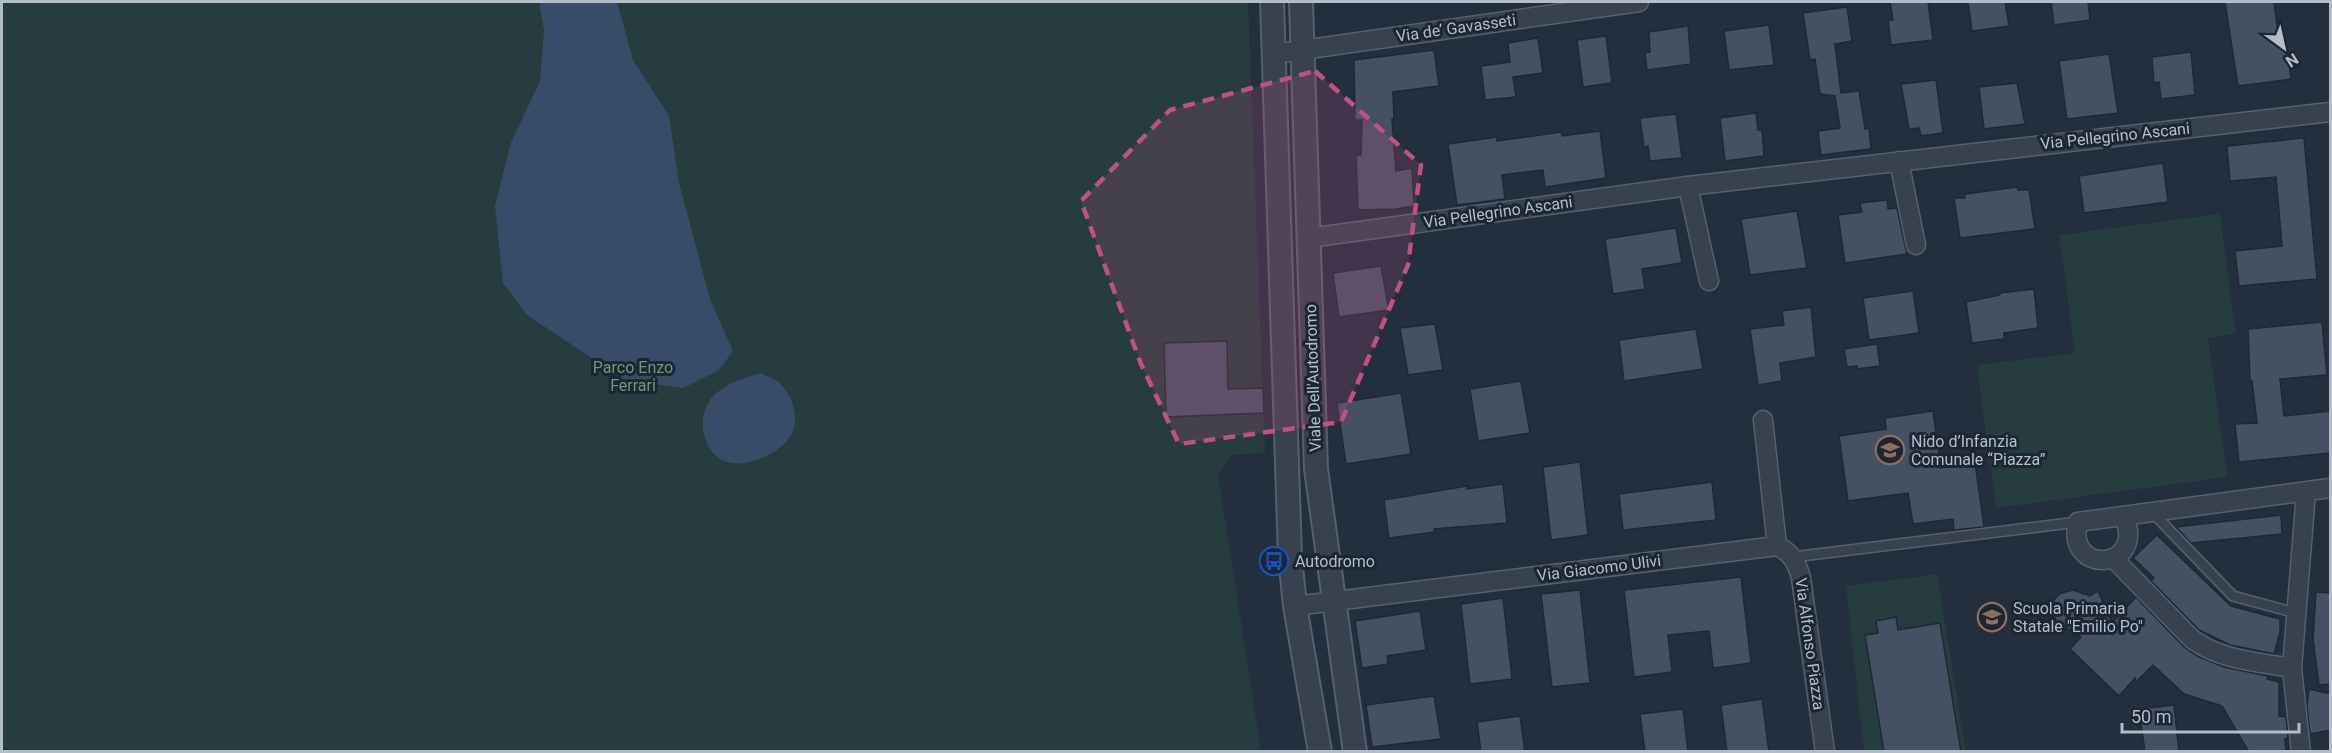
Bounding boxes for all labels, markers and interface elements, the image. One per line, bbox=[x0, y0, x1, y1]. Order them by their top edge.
street label: Via de’ Gavasseti bbox=[1395, 10, 1517, 46]
north arrow bbox=[2254, 18, 2314, 78]
text: N bbox=[2282, 49, 2302, 71]
street label: Via Pellegrino Ascani bbox=[2039, 119, 2191, 153]
street label: Via Pellegrino Ascani bbox=[1422, 192, 1574, 232]
street label: Viale Dell'Autodromo bbox=[1301, 304, 1325, 452]
park label: Parco Enzo Ferrari bbox=[593, 358, 673, 395]
place label: Nido d’Infanzia Comunale “Piazza” bbox=[1911, 432, 2046, 469]
school or university icon: Nido d’Infanzia Comunale “Piazza” bbox=[1874, 434, 1906, 466]
bus stop icon: Autodromo bbox=[1258, 545, 1290, 577]
street label: Via Giacomo Ulivi bbox=[1536, 551, 1662, 585]
place label: Autodromo bbox=[1295, 552, 1375, 571]
street label: Via Alfonso Piazza bbox=[1791, 577, 1829, 711]
place label: Scuola Primaria Statale "Emilio Po" bbox=[2013, 599, 2143, 636]
school or university icon: Scuola Primaria Statale "Emilio Po" bbox=[1976, 601, 2008, 633]
scale bar bbox=[2122, 696, 2299, 734]
text: 50 m bbox=[2131, 706, 2171, 727]

